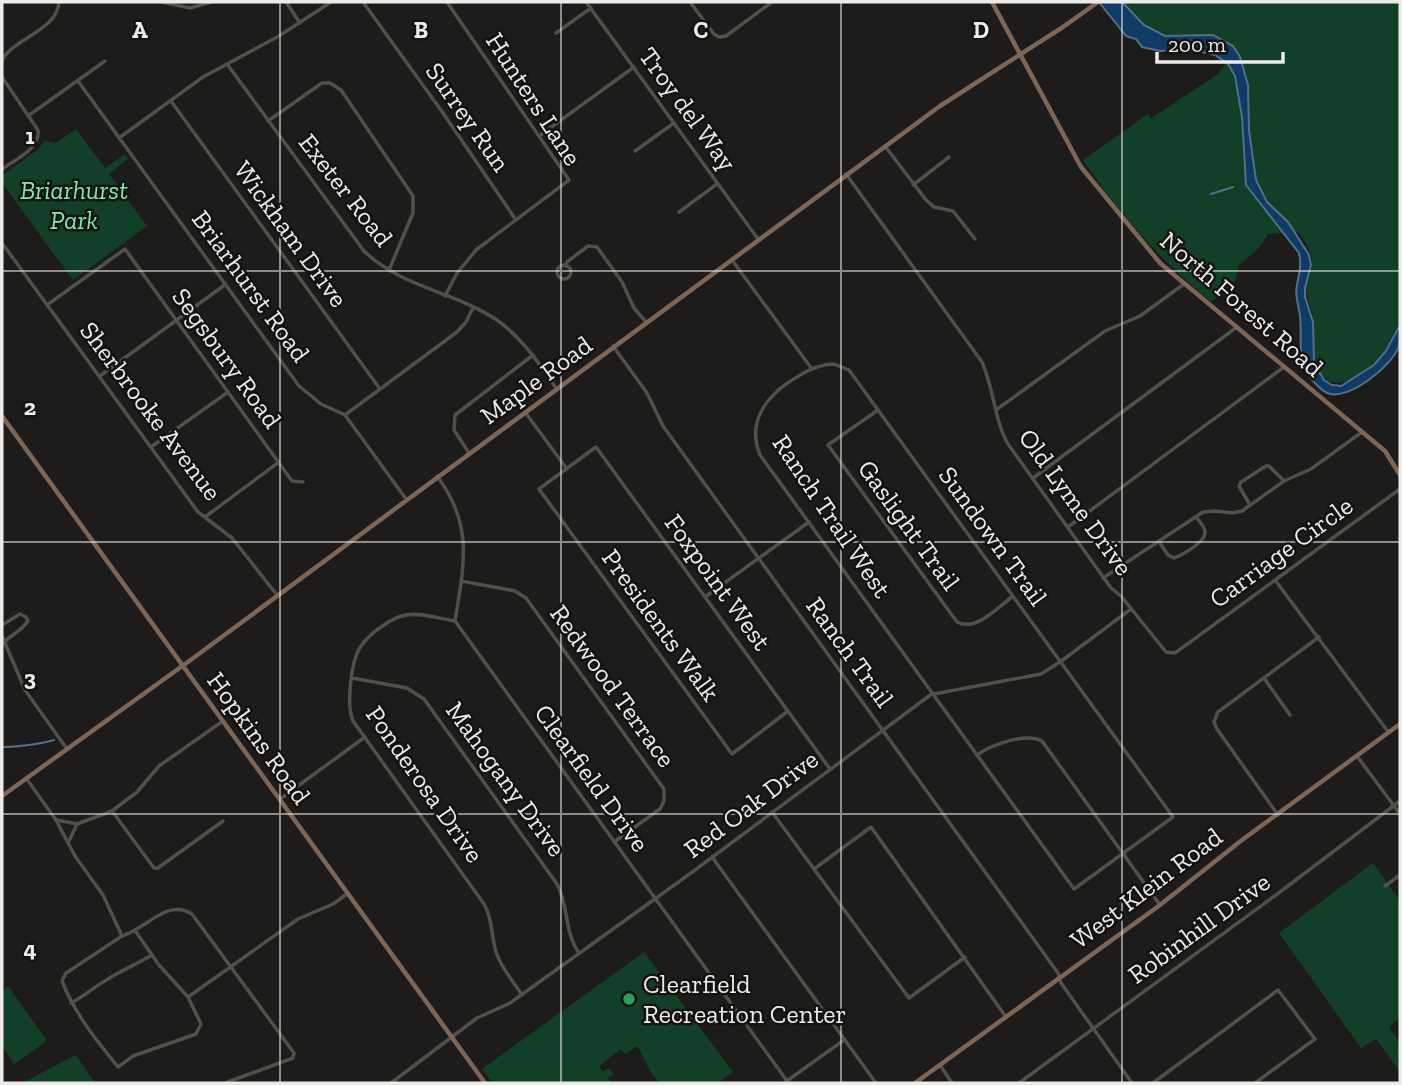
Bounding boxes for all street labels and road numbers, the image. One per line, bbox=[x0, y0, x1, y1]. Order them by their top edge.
street label: Hunters Lane bbox=[479, 26, 589, 172]
street label: Troy del Way bbox=[632, 41, 744, 178]
street label: Surrey Run bbox=[419, 56, 517, 178]
street label: Exeter Road bbox=[292, 127, 400, 253]
street label: Wickham Drive bbox=[227, 154, 355, 314]
street label: Briarhurst Road bbox=[185, 204, 317, 368]
street label: North Forest Road bbox=[1154, 224, 1330, 384]
street label: Segsbury Road bbox=[165, 282, 289, 434]
street label: Sherbrooke Avenue bbox=[73, 315, 229, 507]
street label: Maple Road bbox=[474, 329, 598, 431]
street label: Old Lyme Drive bbox=[1012, 422, 1140, 582]
street label: Ranch Trail West bbox=[766, 428, 899, 604]
street label: Gaslight Trail bbox=[851, 454, 967, 597]
street label: Sundown Trail bbox=[932, 460, 1054, 612]
street label: Carriage Circle bbox=[1203, 489, 1359, 615]
street label: Foxpoint West bbox=[658, 507, 778, 657]
street label: Presidents Walk bbox=[595, 543, 727, 708]
street label: Ranch Trail bbox=[799, 591, 901, 714]
street label: Redwood Terrace bbox=[543, 598, 683, 774]
street label: Hopkins Road bbox=[200, 666, 318, 810]
street label: Mahogany Drive bbox=[439, 695, 573, 863]
street label: Clearfield Drive bbox=[528, 698, 656, 858]
street label: Ponderosa Drive bbox=[359, 699, 491, 869]
street label: Red Oak Drive bbox=[677, 743, 825, 865]
street label: West Klein Road bbox=[1064, 820, 1228, 956]
street label: Robinhill Drive bbox=[1122, 866, 1276, 990]

